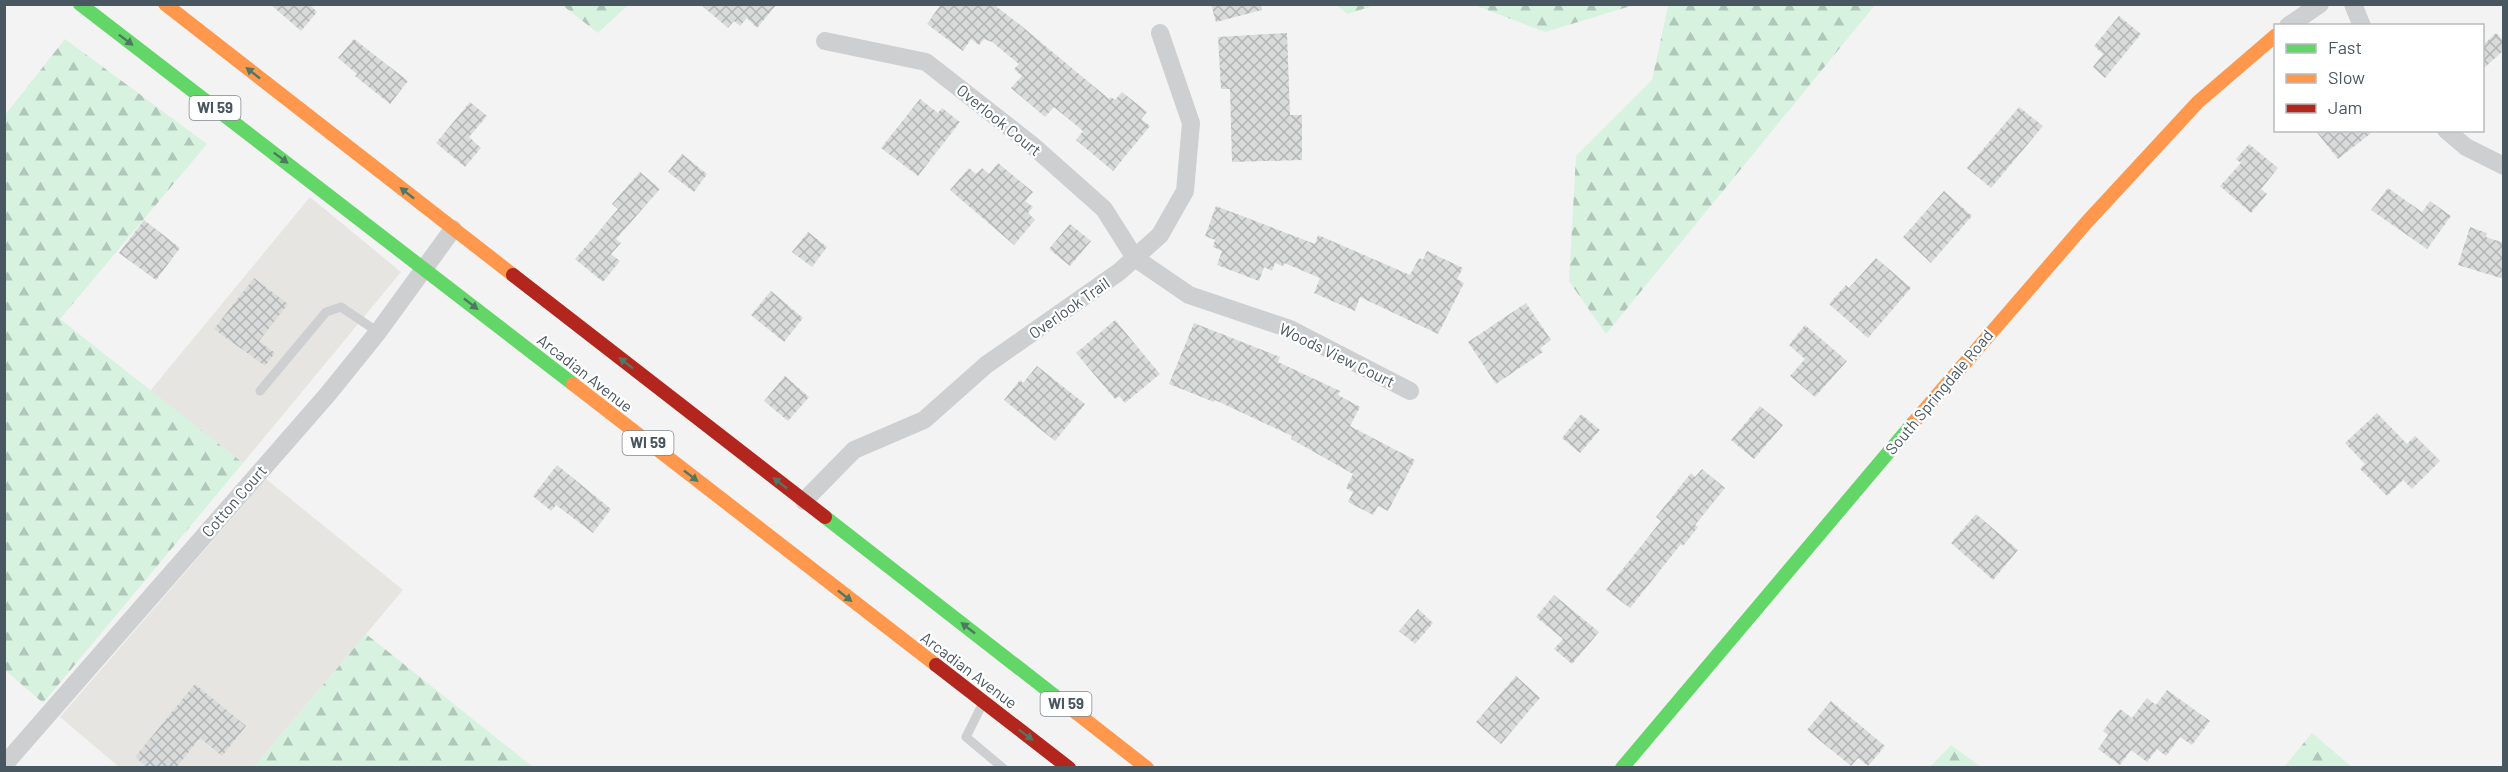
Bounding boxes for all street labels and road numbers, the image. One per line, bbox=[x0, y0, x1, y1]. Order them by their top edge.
street label: Overlook Court bbox=[953, 80, 1045, 159]
road number: WI 59 bbox=[190, 96, 240, 120]
street label: Overlook Trail bbox=[1025, 273, 1113, 342]
street label: Woods View Court bbox=[1277, 318, 1398, 391]
street label: South Springdale Road bbox=[1881, 325, 1996, 458]
street label: Arcadian Avenue bbox=[534, 330, 637, 416]
road number: WI 59 bbox=[622, 431, 674, 455]
street label: Cotton Court bbox=[197, 461, 270, 541]
street label: Arcadian Avenue bbox=[917, 627, 1021, 712]
road number: WI 59 bbox=[1040, 692, 1092, 716]

